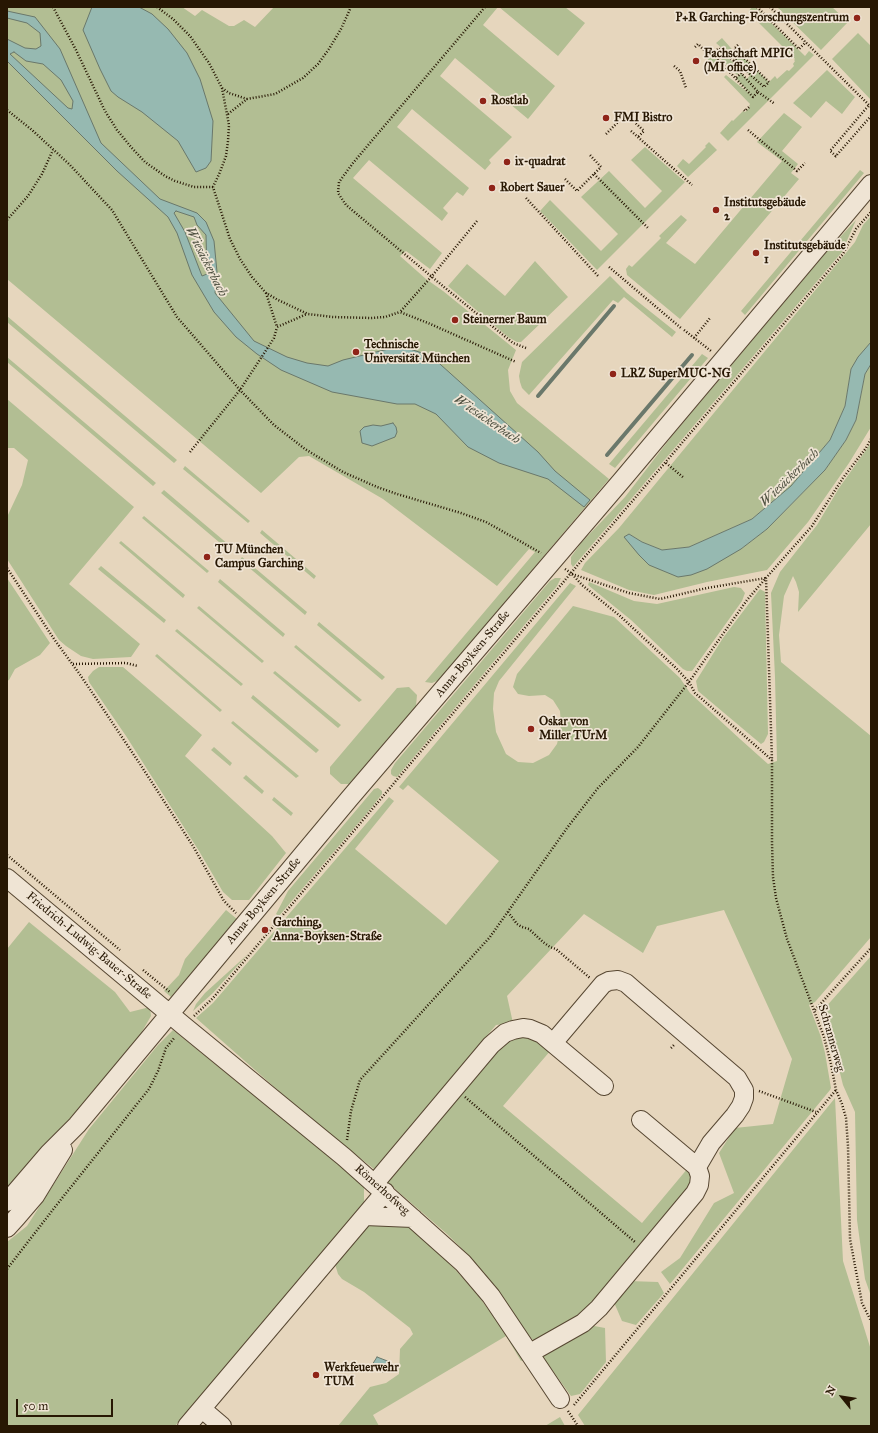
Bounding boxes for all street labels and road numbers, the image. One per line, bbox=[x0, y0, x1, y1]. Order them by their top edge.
street label: Anna-Boyksen-Straße bbox=[432, 608, 514, 700]
street label: Anna-Boyksen-Straße bbox=[223, 855, 305, 947]
street label: Friedrich-Ludwig-Bauer-Straße bbox=[23, 889, 155, 1003]
street label: Schrannerweg bbox=[815, 1003, 847, 1073]
street label: Römerhofweg bbox=[352, 1162, 412, 1218]

